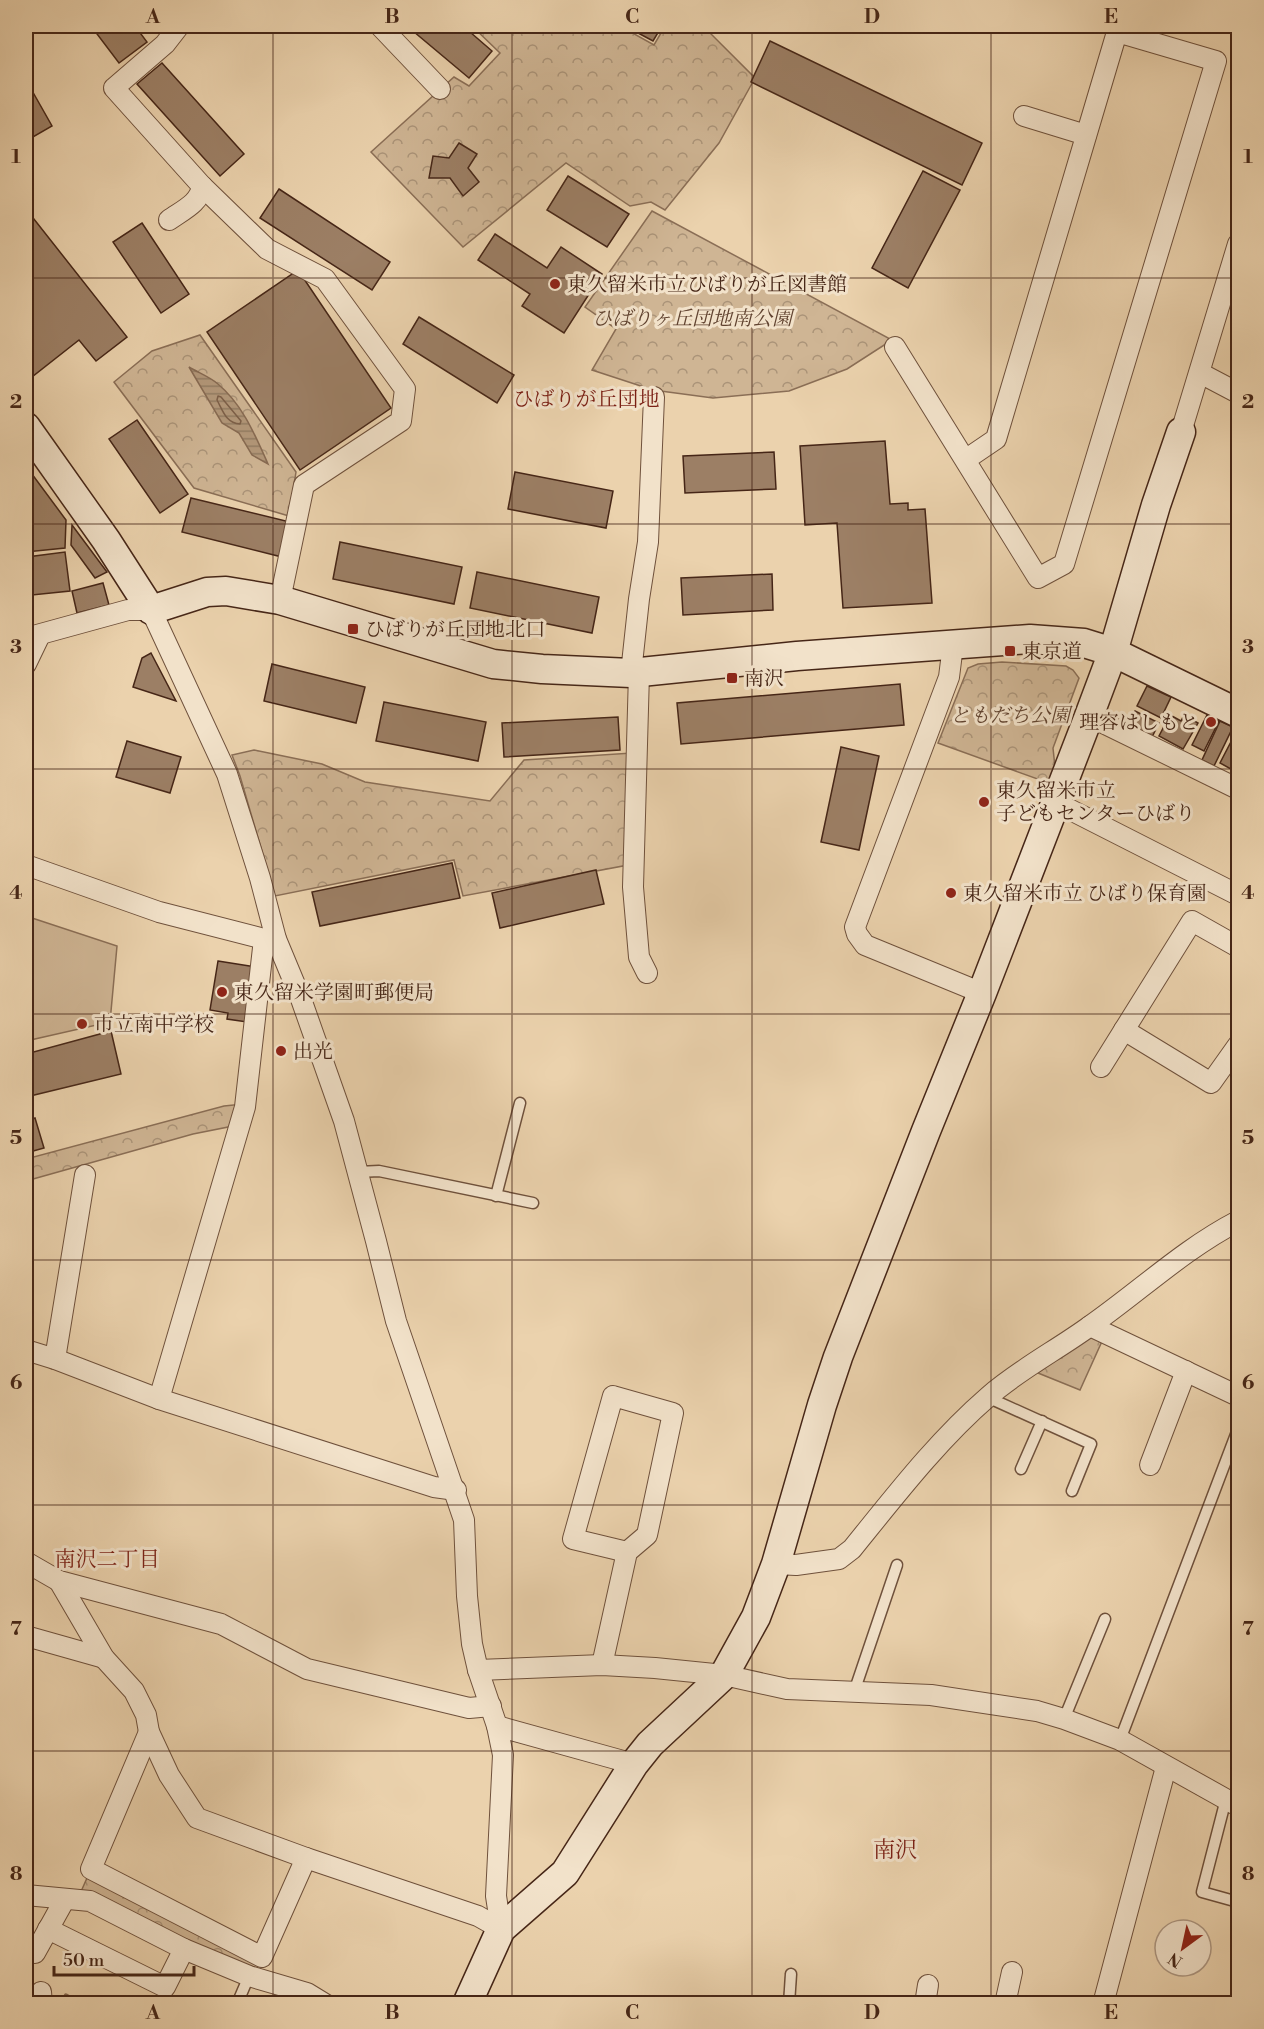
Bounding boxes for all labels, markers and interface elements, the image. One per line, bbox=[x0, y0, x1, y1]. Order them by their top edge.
text: A bbox=[145, 5, 161, 30]
text: B bbox=[384, 5, 400, 30]
text: C bbox=[625, 5, 639, 30]
text: D bbox=[864, 5, 880, 30]
text: E bbox=[1104, 5, 1118, 30]
text: 1 bbox=[11, 145, 21, 170]
text: 1 bbox=[1243, 145, 1253, 170]
place label: 東久留米市立ひばりが丘図書館 bbox=[567, 273, 847, 298]
marker: 東久留米市立ひばりが丘図書館 bbox=[548, 277, 562, 291]
park label: ひばりヶ丘団地南公園 bbox=[592, 307, 795, 332]
district label: ひばりが丘団地 bbox=[513, 387, 660, 413]
text: 2 bbox=[10, 390, 22, 415]
text: 2 bbox=[1242, 390, 1254, 415]
place label: ひばりが丘団地北口 bbox=[365, 618, 545, 643]
marker: ひばりが丘団地北口 bbox=[346, 622, 360, 636]
text: 3 bbox=[10, 635, 22, 660]
text: 3 bbox=[1242, 635, 1254, 660]
place label: 東京道 bbox=[1022, 640, 1082, 665]
marker: 東京道 bbox=[1003, 644, 1017, 658]
place label: 南沢 bbox=[744, 667, 784, 692]
marker: 南沢 bbox=[725, 671, 739, 685]
park label: ともだち公園 bbox=[950, 704, 1073, 729]
place label: 理容はしもと bbox=[1079, 711, 1199, 736]
marker: 理容はしもと bbox=[1204, 715, 1218, 729]
place label: 東久留米市立 子どもセンターひばり bbox=[996, 779, 1195, 827]
marker: 東久留米市立 子どもセンターひばり bbox=[977, 795, 991, 809]
text: 4 bbox=[9, 881, 23, 906]
text: 4 bbox=[1241, 881, 1255, 906]
place label: 東久留米市立 ひばり保育園 bbox=[963, 882, 1207, 907]
marker: 東久留米市立 ひばり保育園 bbox=[944, 886, 958, 900]
place label: 東久留米学園町郵便局 bbox=[234, 981, 434, 1006]
marker: 東久留米学園町郵便局 bbox=[215, 985, 229, 999]
place label: 市立南中学校 bbox=[94, 1013, 214, 1038]
marker: 市立南中学校 bbox=[75, 1017, 89, 1031]
place label: 出光 bbox=[293, 1040, 333, 1065]
marker: 出光 bbox=[274, 1044, 288, 1058]
text: 5 bbox=[10, 1126, 22, 1151]
text: 5 bbox=[1242, 1126, 1254, 1151]
text: 6 bbox=[10, 1371, 23, 1396]
text: 6 bbox=[1242, 1371, 1255, 1396]
district label: 南沢二丁目 bbox=[55, 1547, 160, 1573]
text: 7 bbox=[10, 1617, 22, 1642]
text: 7 bbox=[1242, 1617, 1254, 1642]
district label: 南沢 bbox=[873, 1837, 917, 1864]
text: 8 bbox=[10, 1862, 23, 1887]
text: 8 bbox=[1242, 1862, 1255, 1887]
north arrow bbox=[1153, 1918, 1213, 1978]
scale bar bbox=[54, 1939, 194, 1977]
text: N bbox=[1164, 1948, 1186, 1972]
text: 50 m bbox=[63, 1949, 105, 1972]
text: A bbox=[145, 2001, 161, 2026]
text: B bbox=[384, 2001, 400, 2026]
text: C bbox=[625, 2001, 639, 2026]
text: D bbox=[864, 2001, 880, 2026]
text: E bbox=[1104, 2001, 1118, 2026]

